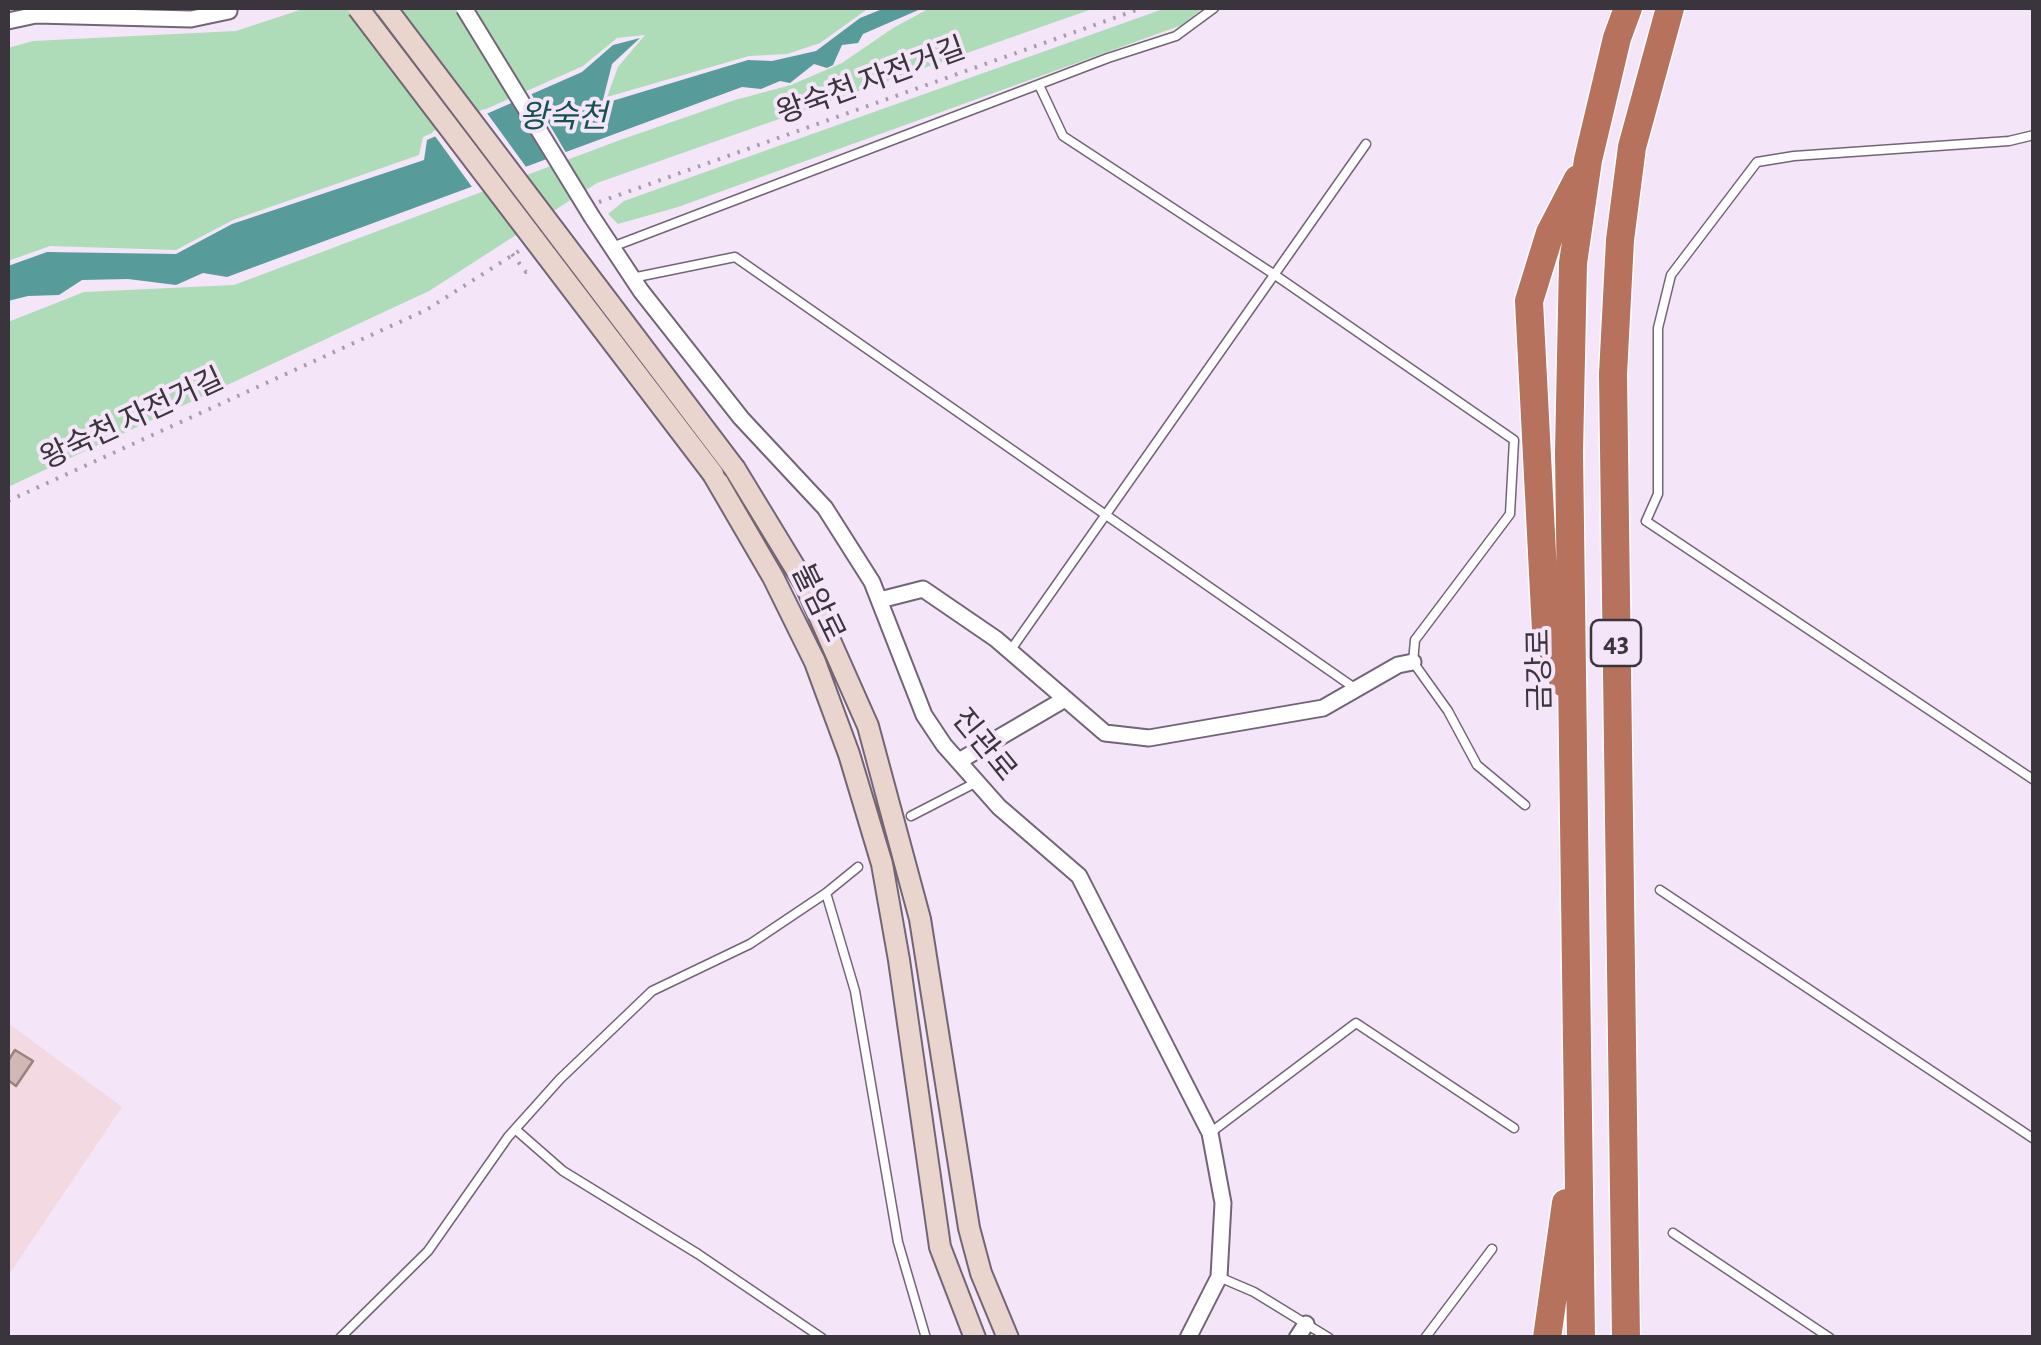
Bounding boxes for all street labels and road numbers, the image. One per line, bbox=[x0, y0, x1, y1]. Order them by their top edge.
street label: 왕숙천 자전거길 bbox=[772, 30, 970, 132]
street label: 왕숙천 자전거길 bbox=[35, 361, 229, 477]
street label: 불암로 bbox=[784, 558, 852, 648]
road number: 43 bbox=[1591, 620, 1641, 666]
street label: 금강로 bbox=[1521, 628, 1559, 712]
street label: 진관로 bbox=[944, 701, 1024, 789]

